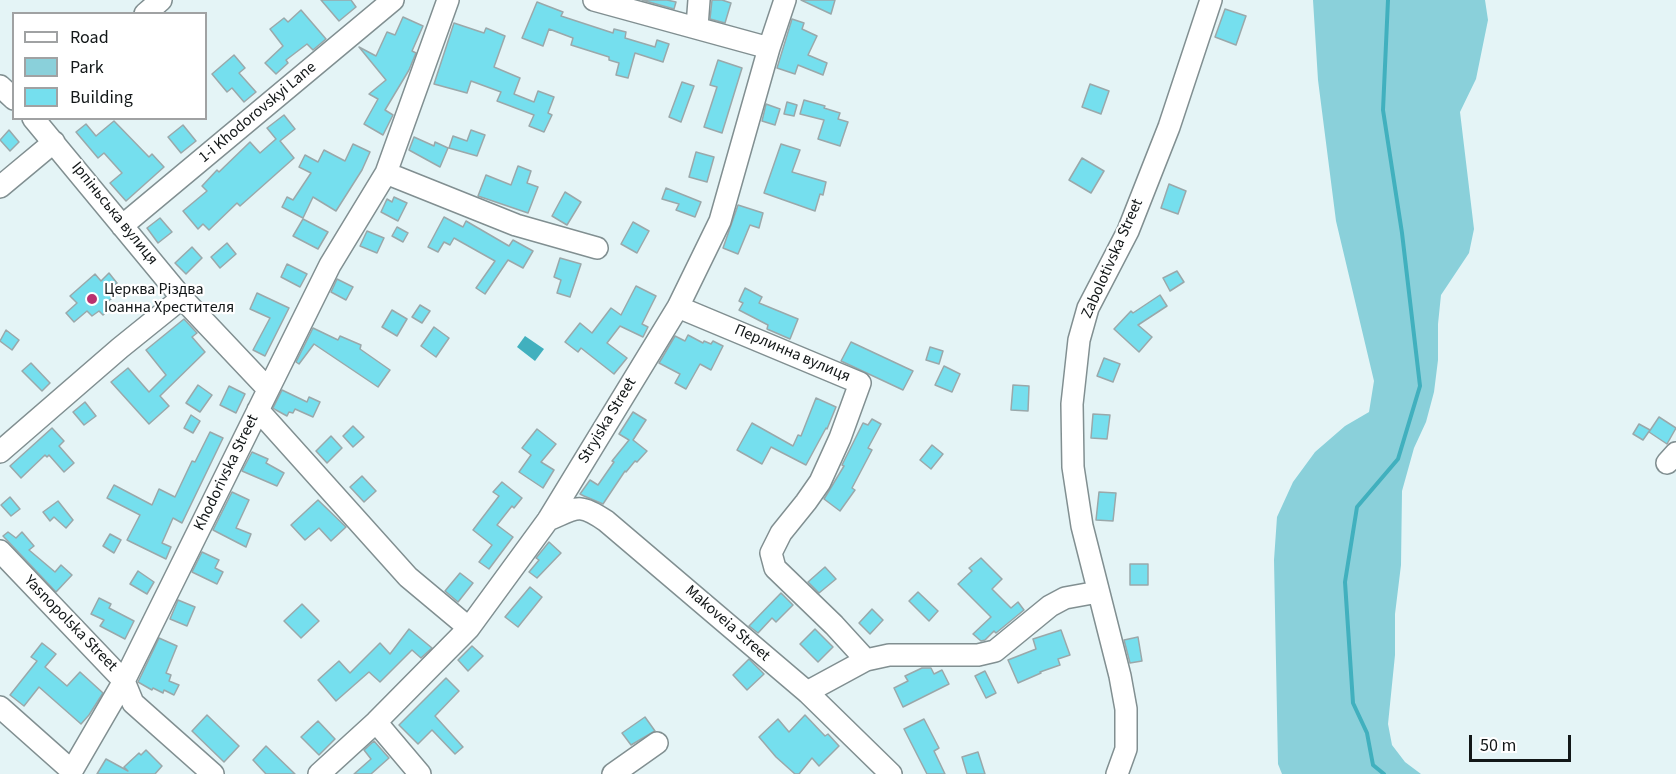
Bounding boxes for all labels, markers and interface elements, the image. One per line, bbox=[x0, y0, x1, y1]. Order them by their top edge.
legend bbox=[12, 12, 207, 120]
text: Road bbox=[70, 25, 109, 50]
text: Park bbox=[70, 55, 104, 80]
street label: 1-i Khodorovskyi Lane bbox=[195, 58, 321, 168]
text: Building bbox=[70, 85, 133, 110]
street label: Ірпіньська вулиця bbox=[67, 159, 161, 269]
street label: Zabolotivska Street bbox=[1078, 196, 1148, 322]
place label: Церква Різдва Іоанна Хрестителя bbox=[104, 280, 234, 318]
marker: Церква Різдва Іоанна Хрестителя bbox=[85, 292, 99, 306]
street label: Перлинна вулиця bbox=[731, 321, 853, 387]
street label: Stryiska Street bbox=[575, 375, 641, 467]
street label: Khodorivska Street bbox=[191, 412, 263, 534]
street label: Yasnopolska Street bbox=[19, 572, 121, 676]
street label: Makoveia Street bbox=[680, 582, 774, 666]
scale bar bbox=[1472, 723, 1574, 761]
text: 50 m bbox=[1480, 733, 1516, 758]

